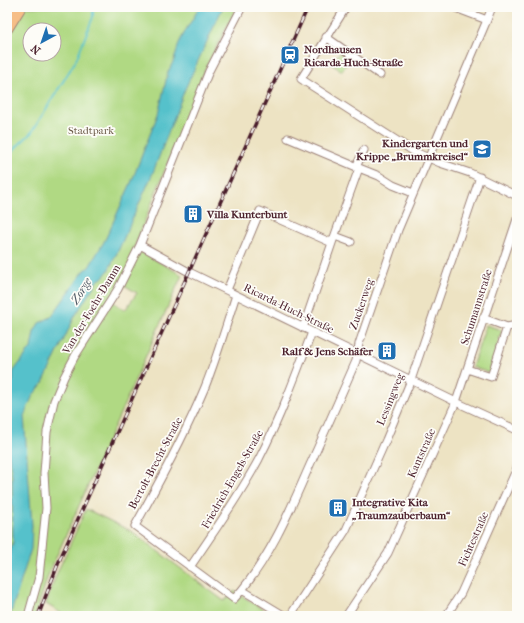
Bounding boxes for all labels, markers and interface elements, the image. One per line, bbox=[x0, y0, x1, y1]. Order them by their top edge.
north arrow bbox=[22, 22, 62, 62]
text: N bbox=[28, 41, 43, 57]
place label: Nordhausen Ricarda-Huch-Straße bbox=[304, 43, 404, 69]
station icon: Nordhausen Ricarda-Huch-Straße bbox=[279, 44, 301, 66]
park label: Stadtpark bbox=[68, 124, 114, 137]
place label: Kindergarten und Krippe „Brummkreisel“ bbox=[356, 137, 469, 163]
school or university icon: Kindergarten und Krippe „Brummkreisel“ bbox=[471, 138, 493, 160]
building icon: Villa Kunterbunt bbox=[182, 203, 204, 225]
place label: Villa Kunterbunt bbox=[206, 208, 288, 221]
street label: Van-der-Foehr-Damm bbox=[59, 261, 124, 357]
street label: Schumannstraße bbox=[458, 267, 495, 347]
water label: Zorge bbox=[67, 274, 95, 308]
street label: Zuckerweg bbox=[347, 277, 376, 332]
street label: Ricarda-Huch-Straße bbox=[241, 281, 337, 336]
building icon: Ralf & Jens Schäfer bbox=[376, 340, 398, 362]
place label: Ralf & Jens Schäfer bbox=[282, 345, 373, 358]
street label: Lessingweg bbox=[374, 371, 407, 427]
street label: Bertolt-Brecht-Straße bbox=[126, 415, 185, 511]
street label: Kantstraße bbox=[405, 426, 438, 480]
street label: Friedrich-Engels-Straße bbox=[199, 427, 266, 531]
place label: Integrative Kita „Traumzauberbaum“ bbox=[351, 496, 451, 522]
building icon: Integrative Kita „Traumzauberbaum“ bbox=[327, 497, 349, 519]
street label: Fichtestraße bbox=[456, 509, 492, 569]

